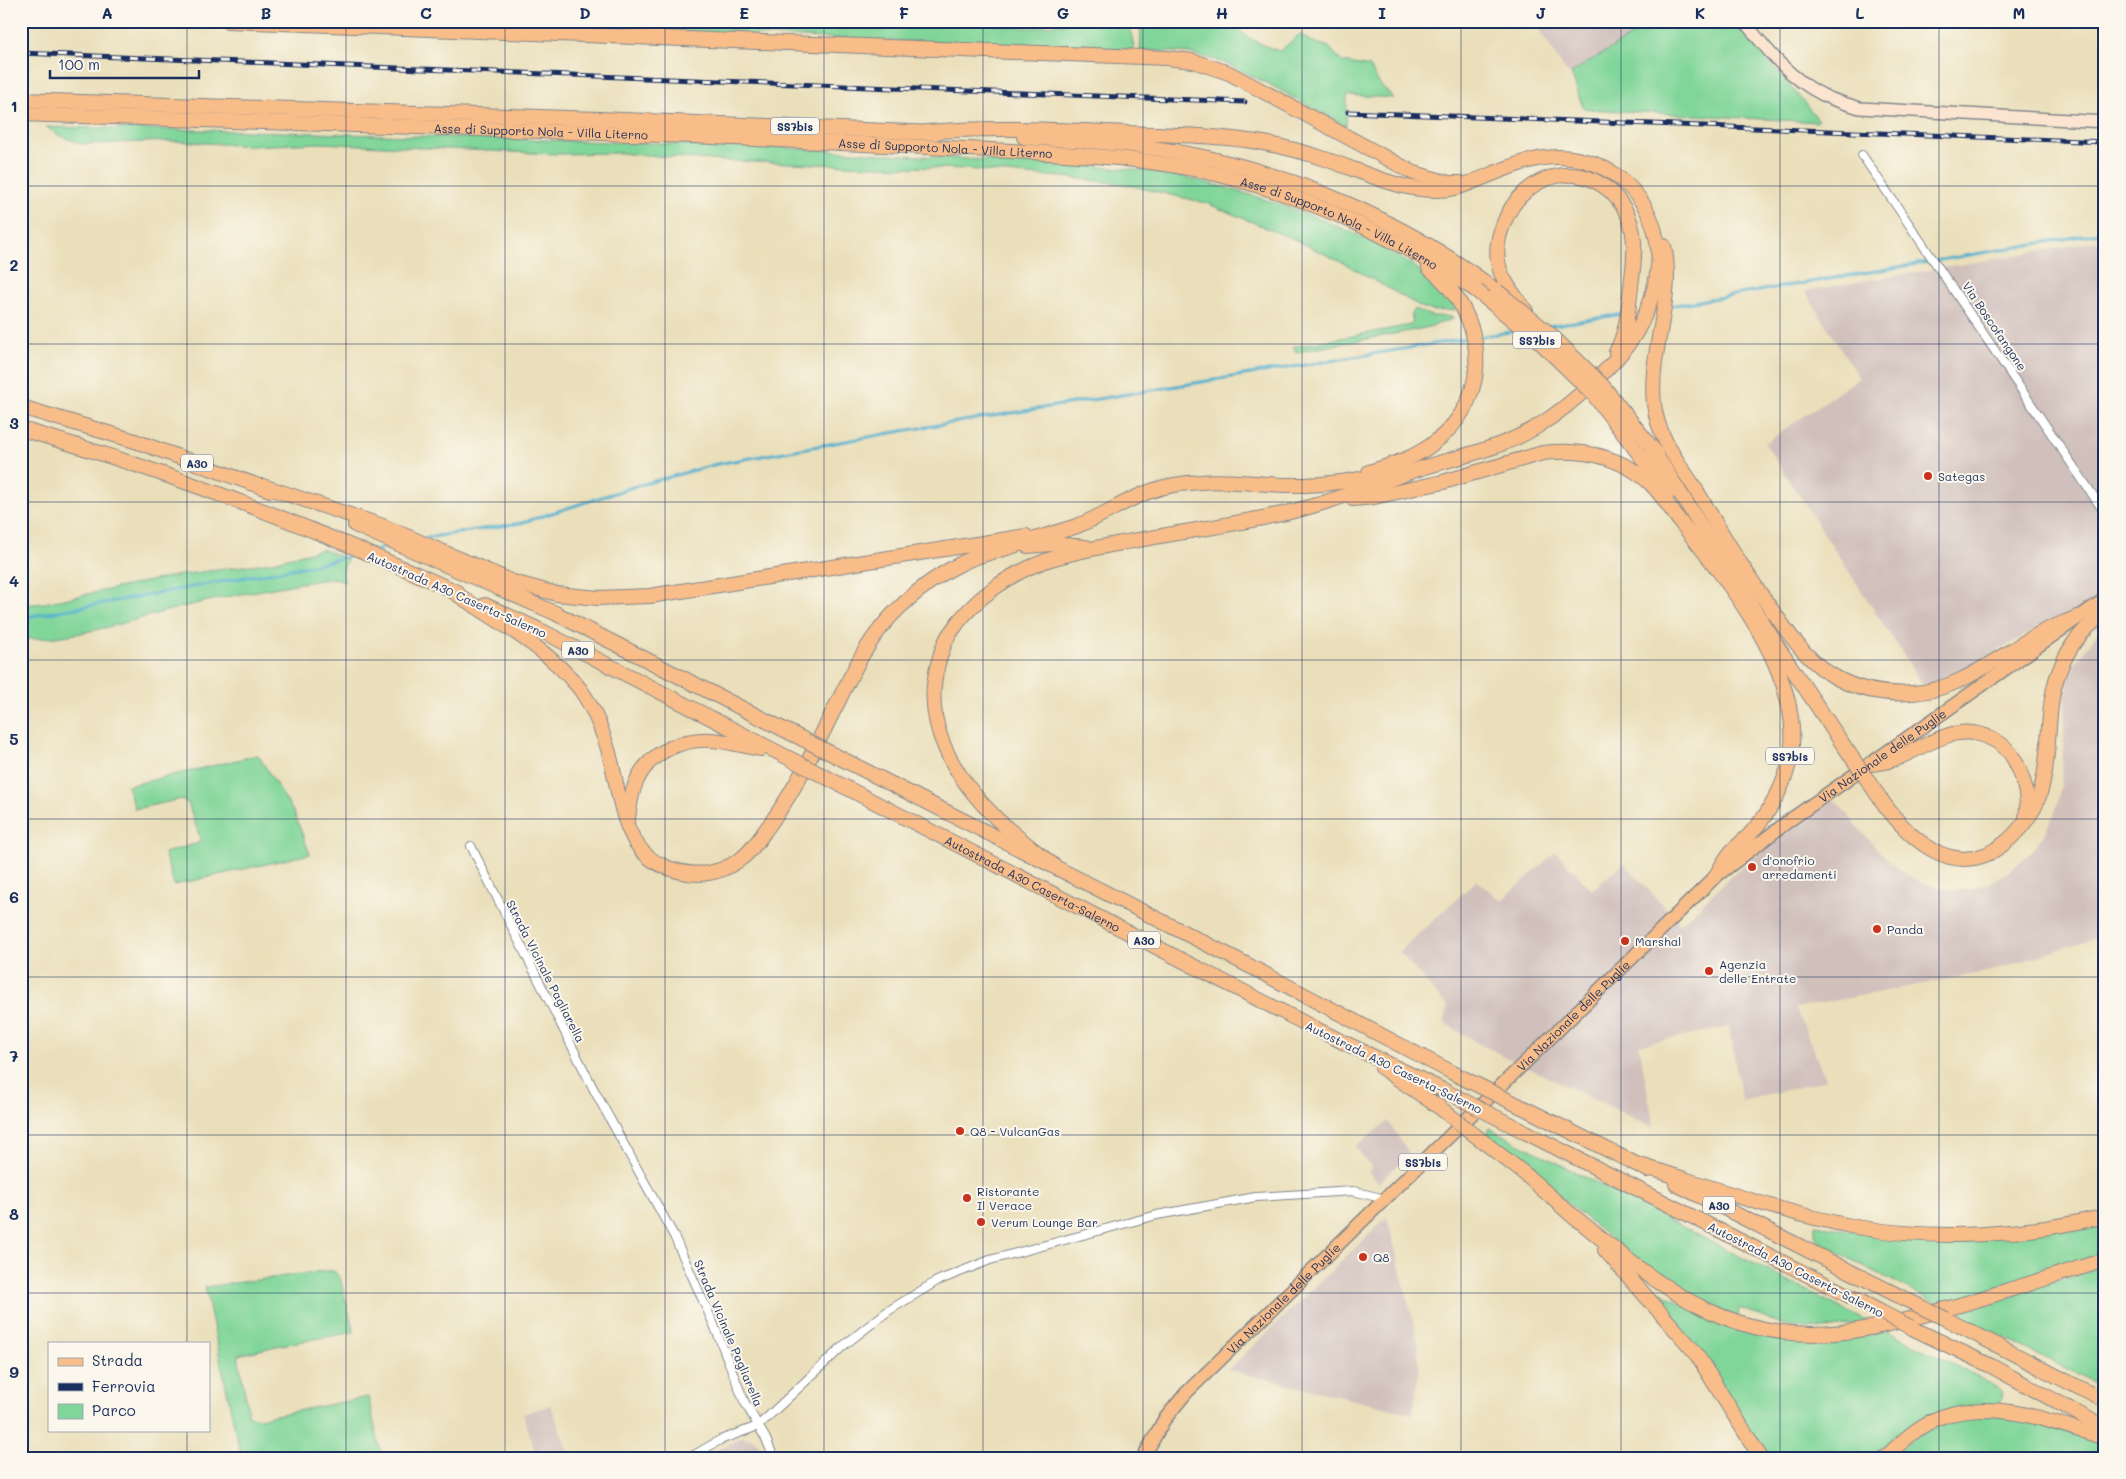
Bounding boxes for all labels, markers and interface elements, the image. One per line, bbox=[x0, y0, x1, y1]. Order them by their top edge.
text: A bbox=[101, 2, 113, 23]
text: B bbox=[261, 2, 271, 23]
text: C bbox=[420, 2, 432, 23]
text: D bbox=[579, 2, 591, 23]
text: E bbox=[739, 2, 749, 23]
text: F bbox=[899, 2, 909, 23]
text: G bbox=[1057, 2, 1069, 23]
text: H bbox=[1216, 2, 1228, 23]
text: I bbox=[1378, 2, 1386, 23]
text: J bbox=[1536, 2, 1546, 23]
text: K bbox=[1695, 2, 1705, 23]
text: L bbox=[1855, 2, 1865, 23]
text: M bbox=[2013, 2, 2025, 23]
scale bar bbox=[50, 48, 199, 80]
text: 100 m bbox=[58, 54, 100, 74]
text: 1 bbox=[10, 95, 18, 116]
road number: SS7bis bbox=[771, 118, 819, 134]
street label: Asse di Supporto Nola - Villa Literno bbox=[433, 120, 648, 142]
street label: Asse di Supporto Nola - Villa Literno bbox=[838, 134, 1053, 161]
street label: Asse di Supporto Nola - Villa Literno bbox=[1238, 173, 1441, 273]
text: 2 bbox=[10, 254, 19, 275]
street label: Via Boscofangone bbox=[1959, 278, 2031, 374]
road number: SS7bis bbox=[1513, 332, 1561, 348]
text: 3 bbox=[9, 412, 19, 433]
road number: A30 bbox=[181, 454, 213, 472]
place label: Sategas bbox=[1938, 468, 1985, 484]
marker: Sategas bbox=[1922, 470, 1934, 482]
street label: Autostrada A30 Caserta-Salerno bbox=[365, 547, 549, 641]
text: 4 bbox=[9, 570, 19, 591]
road number: A30 bbox=[562, 642, 594, 658]
street label: Via Nazionale delle Puglie bbox=[1815, 705, 1949, 806]
text: 5 bbox=[9, 728, 19, 749]
road number: SS7bis bbox=[1766, 748, 1814, 764]
street label: Autostrada A30 Caserta-Salerno bbox=[942, 832, 1123, 935]
place label: d'onofrio arredamenti bbox=[1762, 852, 1837, 882]
marker: d'onofrio arredamenti bbox=[1746, 861, 1758, 873]
text: 6 bbox=[9, 886, 19, 907]
street label: Strada Vicinale Pagliarella bbox=[503, 897, 589, 1045]
place label: Panda bbox=[1887, 921, 1924, 937]
marker: Panda bbox=[1871, 923, 1883, 935]
road number: A30 bbox=[1128, 932, 1160, 948]
place label: Marshal bbox=[1635, 933, 1681, 949]
marker: Marshal bbox=[1619, 935, 1631, 947]
street label: Via Nazionale delle Puglie bbox=[1513, 956, 1633, 1074]
place label: Agenzia delle Entrate bbox=[1719, 956, 1796, 986]
marker: Agenzia delle Entrate bbox=[1703, 965, 1715, 977]
street label: Autostrada A30 Caserta-Salerno bbox=[1303, 1017, 1485, 1117]
text: 7 bbox=[10, 1045, 19, 1066]
place label: Q8 - VulcanGas bbox=[970, 1123, 1060, 1139]
marker: Q8 - VulcanGas bbox=[954, 1125, 966, 1137]
road number: SS7bis bbox=[1399, 1154, 1447, 1170]
place label: Ristorante Il Verace bbox=[977, 1183, 1039, 1213]
marker: Ristorante Il Verace bbox=[961, 1192, 973, 1204]
road number: A30 bbox=[1703, 1196, 1735, 1214]
text: 8 bbox=[9, 1203, 19, 1224]
place label: Verum Lounge Bar bbox=[991, 1214, 1098, 1230]
marker: Verum Lounge Bar bbox=[975, 1216, 987, 1228]
street label: Autostrada A30 Caserta-Salerno bbox=[1705, 1218, 1887, 1320]
street label: Via Nazionale delle Puglie bbox=[1223, 1239, 1343, 1357]
place label: Q8 bbox=[1373, 1249, 1390, 1265]
marker: Q8 bbox=[1357, 1251, 1369, 1263]
street label: Strada Vicinale Pagliarella bbox=[691, 1257, 767, 1409]
legend bbox=[48, 1342, 210, 1432]
text: Strada bbox=[92, 1350, 143, 1370]
text: 9 bbox=[9, 1361, 19, 1382]
text: Ferrovia bbox=[92, 1376, 156, 1396]
text: Parco bbox=[92, 1400, 136, 1420]

